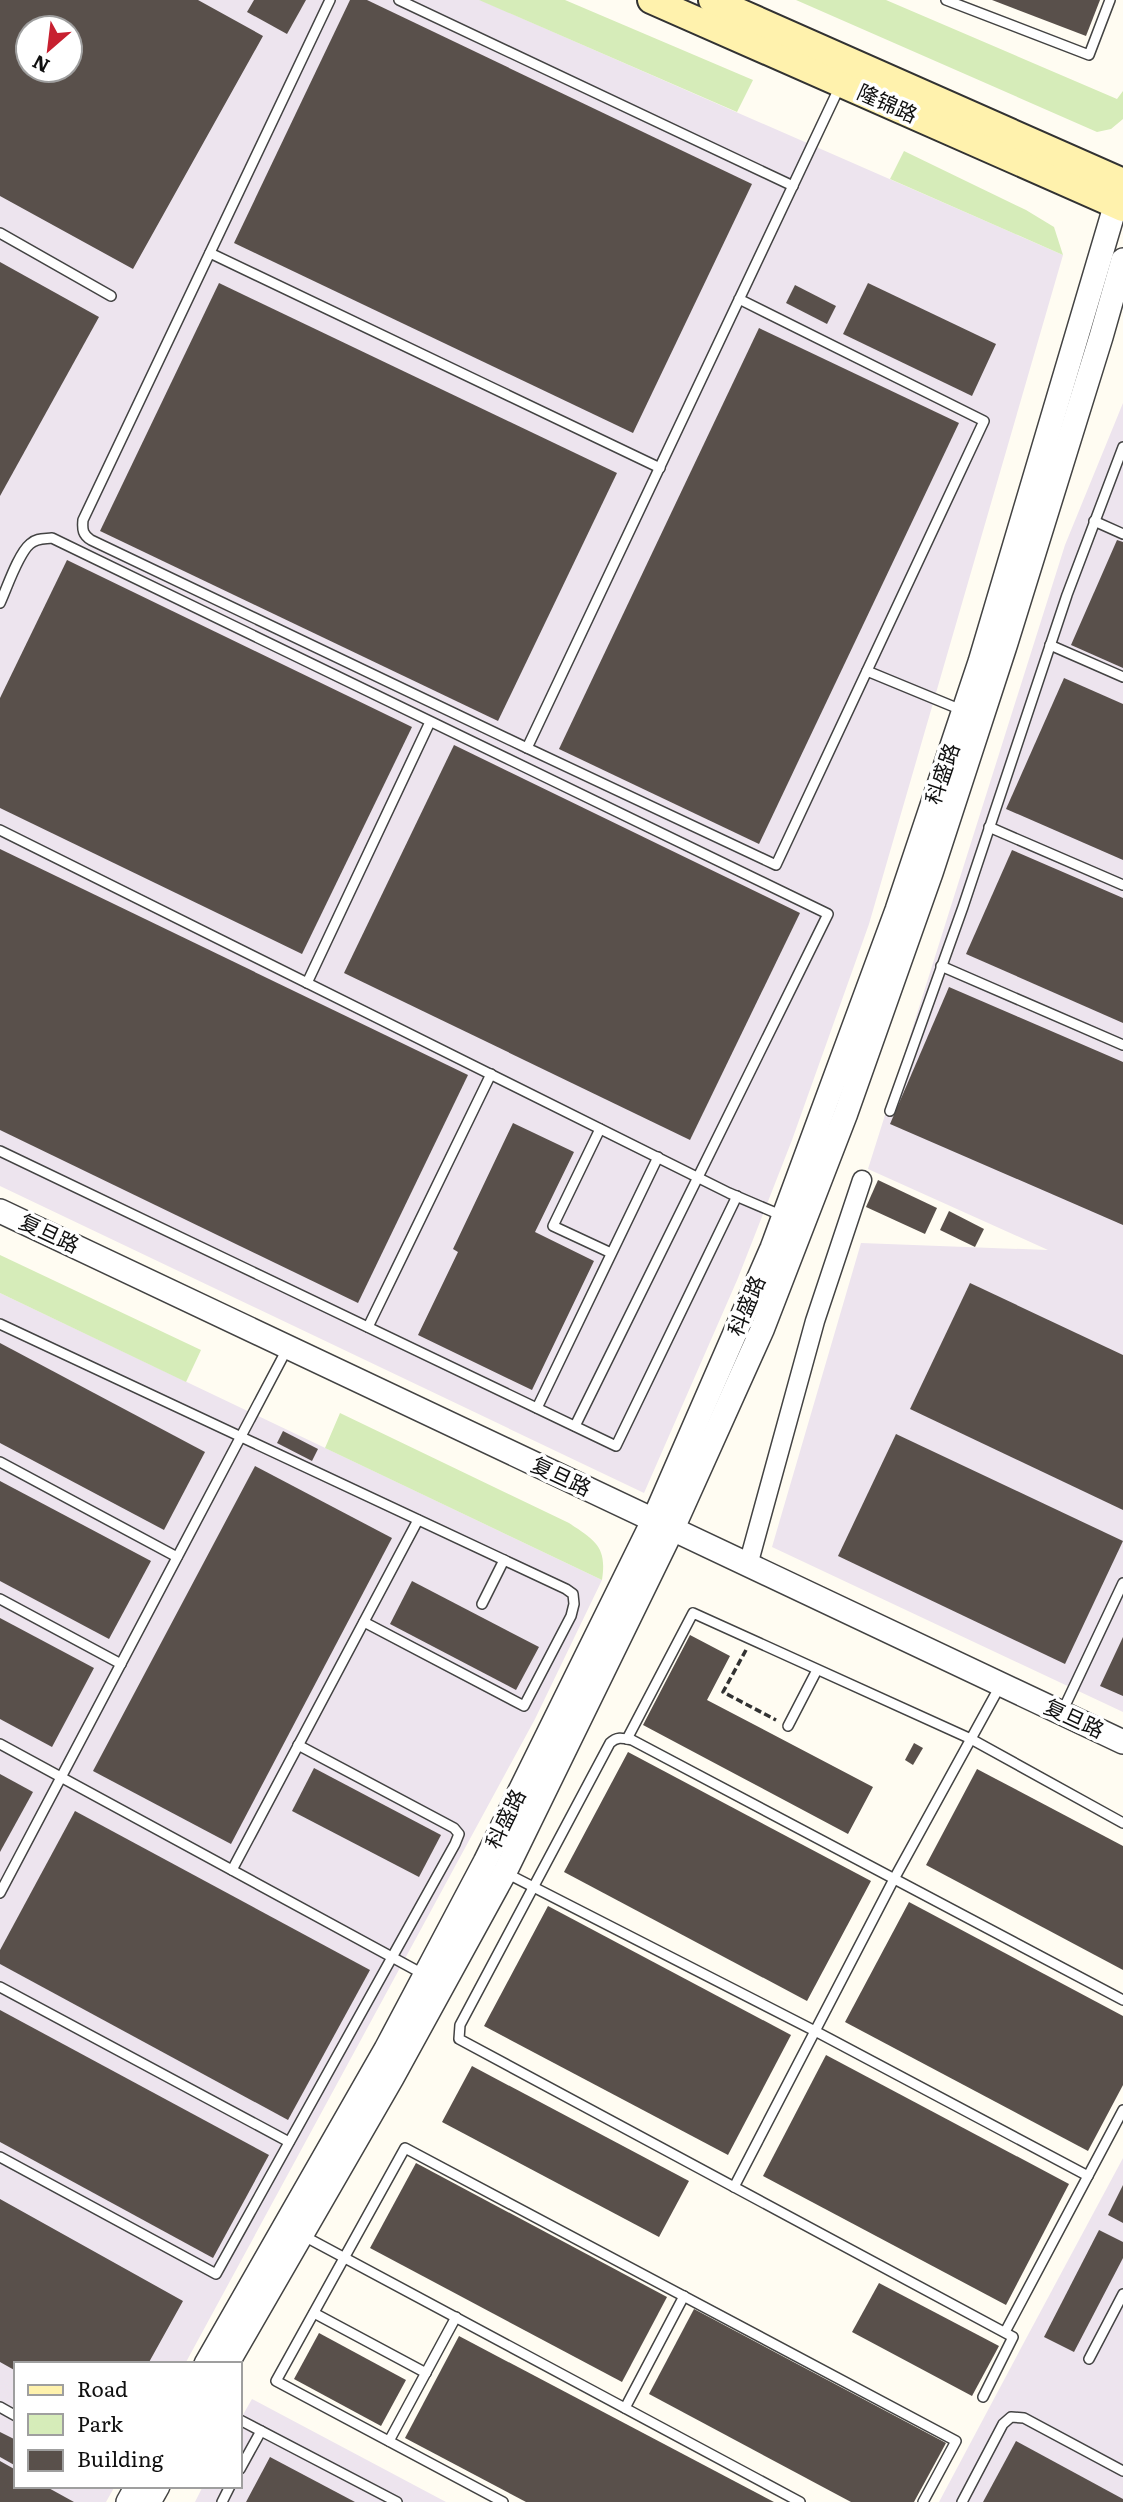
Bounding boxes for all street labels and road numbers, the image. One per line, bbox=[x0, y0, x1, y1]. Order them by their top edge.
street label: 隆锦路 bbox=[853, 75, 923, 129]
street label: 科盛路 bbox=[916, 738, 966, 808]
street label: 复旦路 bbox=[15, 1204, 85, 1259]
street label: 科盛路 bbox=[718, 1270, 771, 1340]
street label: 复旦路 bbox=[527, 1447, 597, 1502]
street label: 复旦路 bbox=[1040, 1689, 1110, 1744]
street label: 科盛路 bbox=[476, 1783, 531, 1853]

